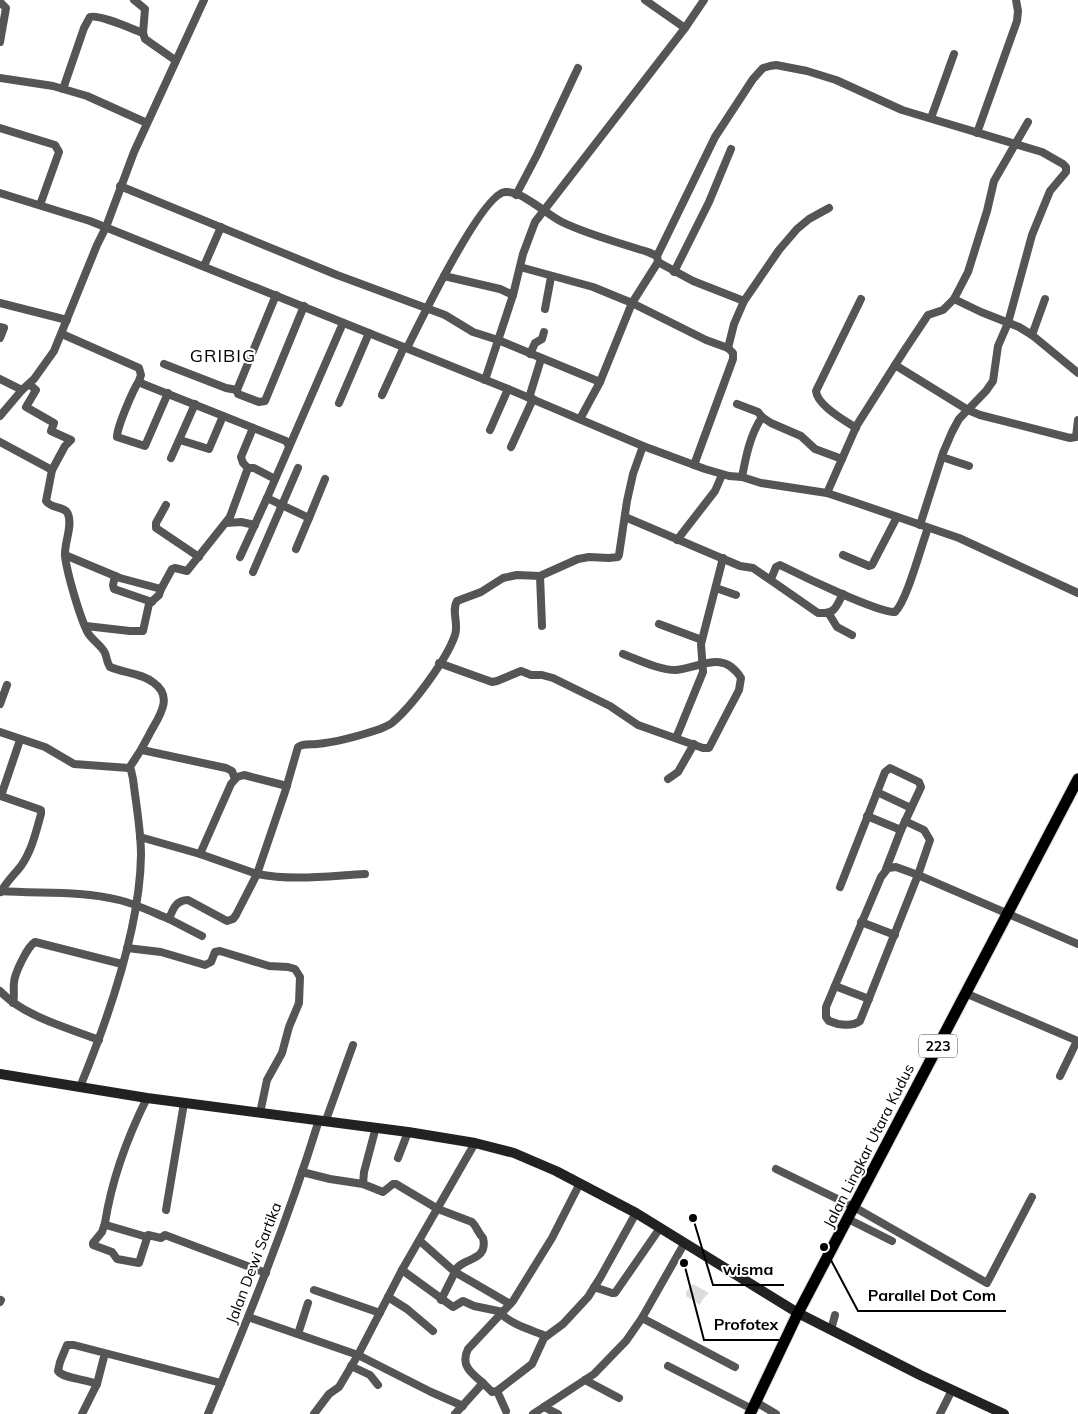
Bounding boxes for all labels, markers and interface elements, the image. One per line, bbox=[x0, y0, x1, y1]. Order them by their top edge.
district label: GRIBIG bbox=[190, 344, 256, 367]
road number: 223 bbox=[919, 1034, 957, 1058]
street label: Jalan Lingkar Utara Kudus bbox=[819, 1061, 918, 1231]
street label: Jalan Dewi Sartika bbox=[222, 1199, 285, 1326]
callout: wisma bbox=[713, 1254, 784, 1285]
text: wisma bbox=[723, 1259, 773, 1279]
callout: Parallel Dot Com bbox=[858, 1280, 1006, 1311]
text: Parallel Dot Com bbox=[868, 1285, 996, 1305]
callout: Profotex bbox=[704, 1309, 789, 1340]
text: Profotex bbox=[714, 1314, 779, 1334]

